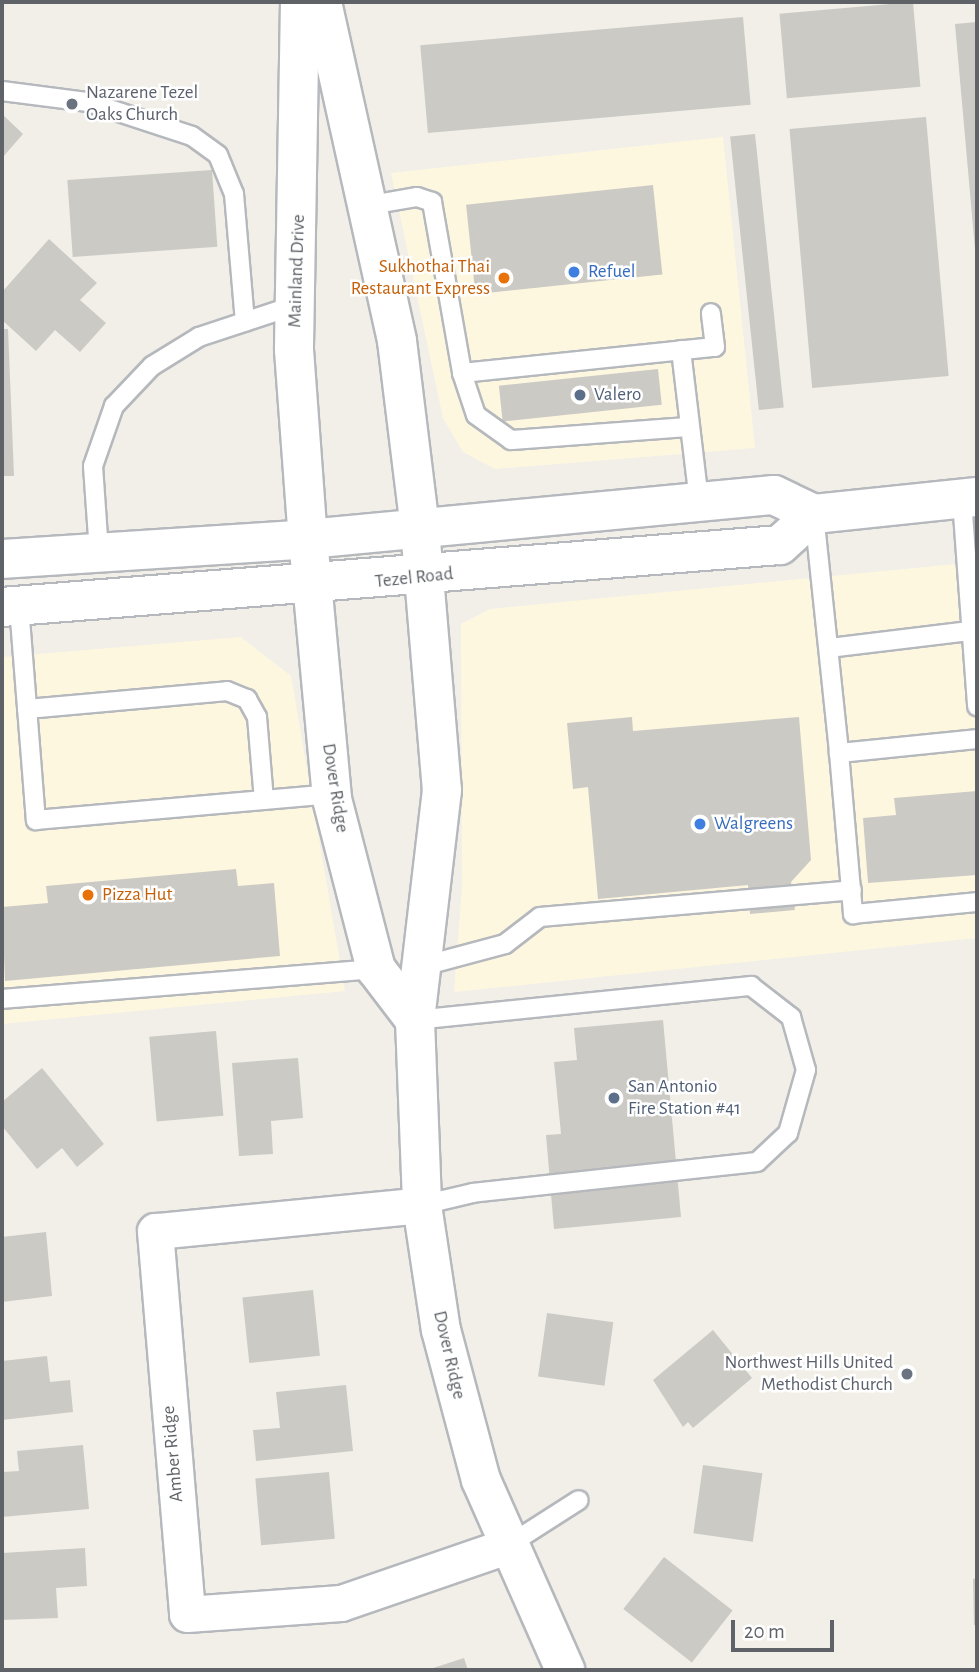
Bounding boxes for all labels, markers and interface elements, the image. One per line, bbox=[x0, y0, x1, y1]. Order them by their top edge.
place label: Nazarene Tezel Oaks Church bbox=[86, 82, 198, 126]
marker: Nazarene Tezel Oaks Church bbox=[64, 96, 80, 112]
street label: Mainland Drive bbox=[284, 214, 310, 328]
place label: Sukhothai Thai Restaurant Express bbox=[351, 256, 490, 300]
place label: Refuel bbox=[588, 261, 635, 283]
marker: Refuel bbox=[566, 264, 582, 280]
marker: Sukhothai Thai Restaurant Express bbox=[496, 270, 512, 286]
place label: Valero bbox=[594, 384, 641, 406]
marker: Valero bbox=[572, 387, 588, 403]
street label: Tezel Road bbox=[374, 563, 454, 593]
street label: Dover Ridge bbox=[317, 742, 353, 834]
place label: Walgreens bbox=[714, 813, 793, 835]
marker: Walgreens bbox=[692, 816, 708, 832]
place label: Pizza Hut bbox=[102, 884, 173, 906]
marker: Pizza Hut bbox=[80, 887, 96, 903]
place label: San Antonio Fire Station #41 bbox=[628, 1076, 741, 1120]
marker: San Antonio Fire Station #41 bbox=[606, 1090, 622, 1106]
street label: Dover Ridge bbox=[428, 1309, 470, 1401]
place label: Northwest Hills United Methodist Church bbox=[725, 1352, 893, 1396]
marker: Northwest Hills United Methodist Church bbox=[899, 1366, 915, 1382]
street label: Amber Ridge bbox=[157, 1405, 189, 1503]
scale bar bbox=[734, 1606, 837, 1650]
text: 20 m bbox=[744, 1621, 785, 1642]

